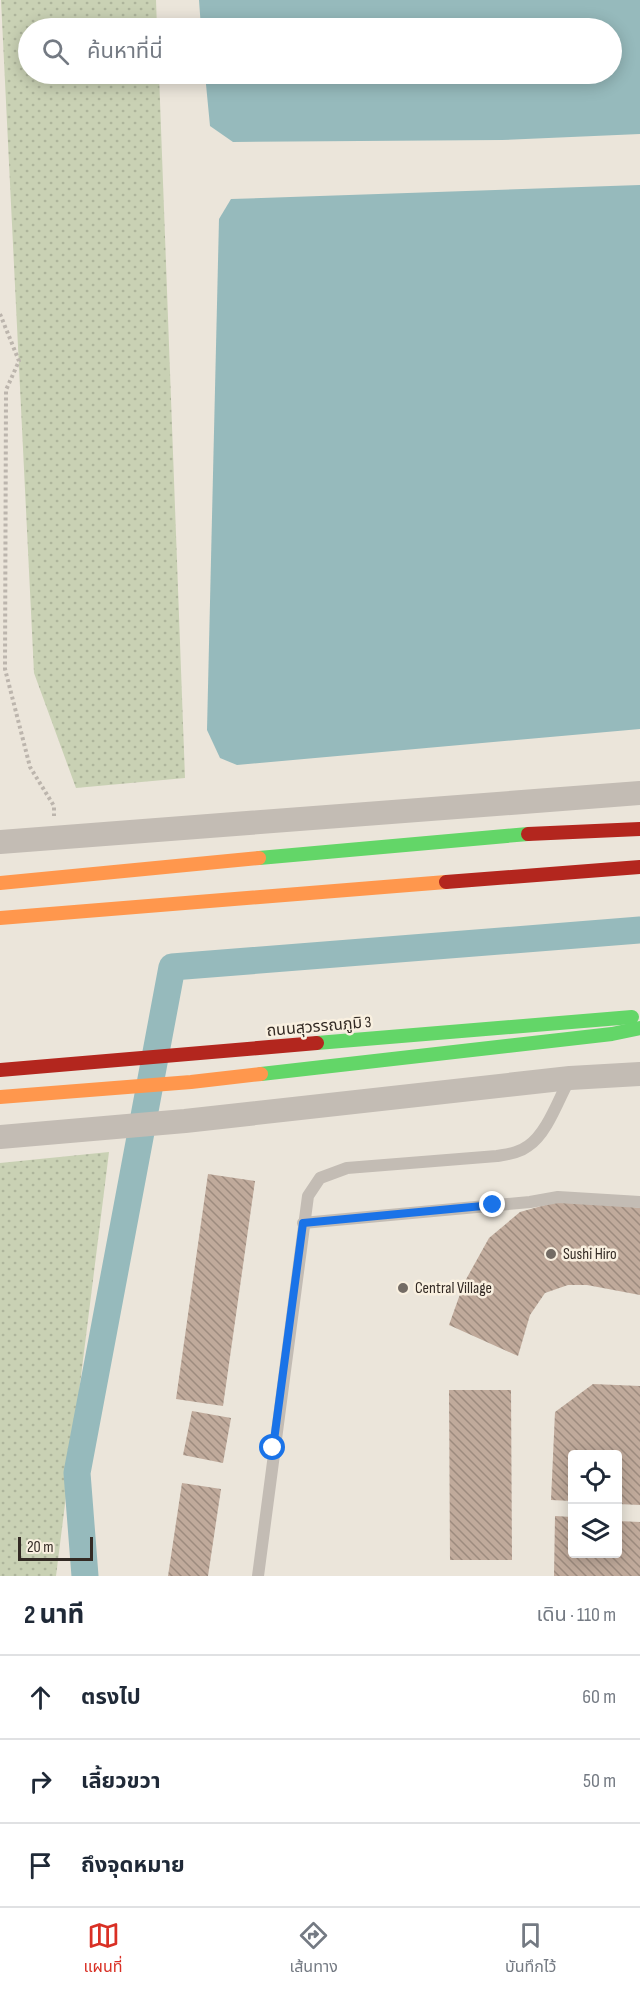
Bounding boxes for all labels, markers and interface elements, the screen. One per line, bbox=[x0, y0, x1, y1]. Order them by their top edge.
search box bbox=[18, 18, 622, 84]
icon: search bbox=[39, 35, 72, 68]
text: ค้นหาที่นี่ bbox=[87, 38, 163, 65]
street label: ถนนสุวรรณภูมิ 3 bbox=[266, 1013, 372, 1041]
route end bbox=[479, 1191, 505, 1217]
place label: Sushi Hiro bbox=[563, 1245, 617, 1264]
marker: Sushi Hiro bbox=[544, 1247, 558, 1261]
place label: Central Village bbox=[415, 1279, 492, 1298]
marker: Central Village bbox=[396, 1281, 410, 1295]
route start bbox=[259, 1434, 285, 1460]
map controls bbox=[568, 1450, 622, 1558]
button: locate bbox=[568, 1450, 622, 1504]
button: layers bbox=[568, 1504, 622, 1558]
scale bar bbox=[18, 1534, 93, 1562]
text: 20 m bbox=[27, 1538, 54, 1557]
text: 2 นาที bbox=[24, 1600, 84, 1631]
text: เดิน · 110 m bbox=[536, 1603, 616, 1627]
icon: ahead bbox=[24, 1681, 57, 1714]
text: ตรงไป bbox=[81, 1684, 141, 1711]
text: 60 m bbox=[582, 1685, 616, 1709]
icon: right bbox=[24, 1765, 57, 1798]
text: เลี้ยวขวา bbox=[81, 1768, 161, 1795]
text: 50 m bbox=[583, 1769, 616, 1793]
icon: arrive bbox=[24, 1849, 57, 1882]
text: ถึงจุดหมาย bbox=[81, 1852, 185, 1879]
tab: แผนที่ bbox=[84, 1919, 123, 1979]
tab: เส้นทาง bbox=[290, 1919, 338, 1979]
tab: บันทึกไว้ bbox=[505, 1919, 556, 1979]

